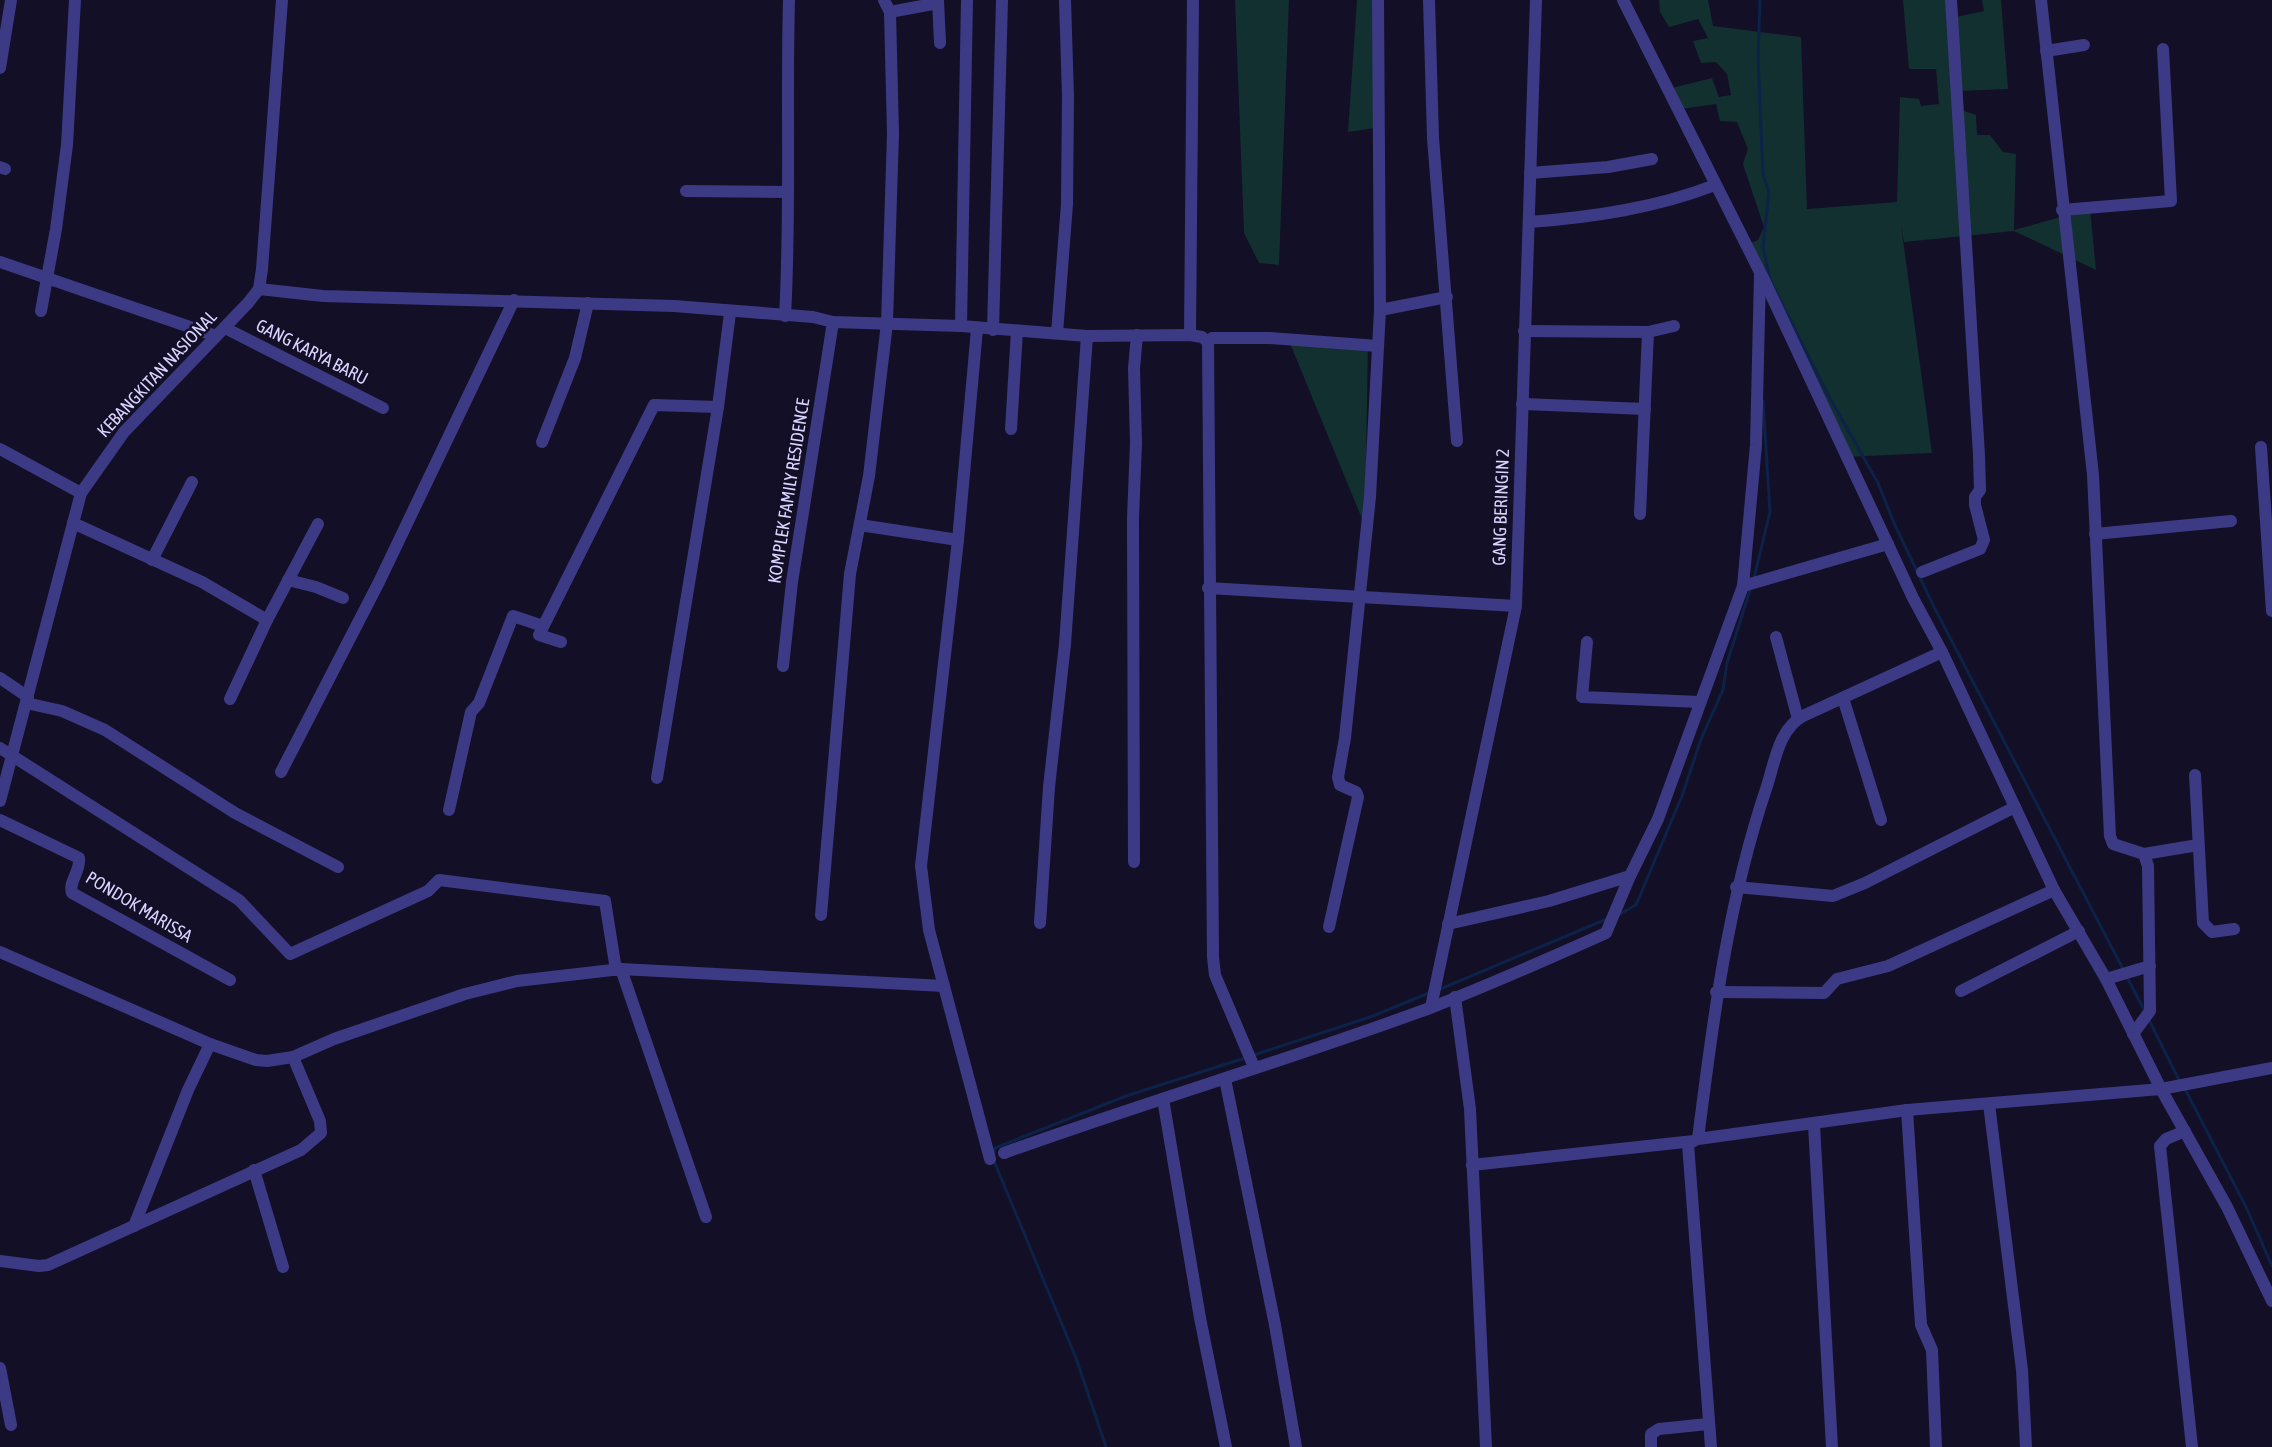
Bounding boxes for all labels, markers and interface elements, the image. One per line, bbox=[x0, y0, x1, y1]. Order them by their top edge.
street label: KEBANGKITAN NASIONAL bbox=[93, 306, 221, 441]
street label: GANG KARYA BARU bbox=[253, 314, 372, 389]
street label: KOMPLEK FAMILY RESIDENCE bbox=[764, 397, 814, 585]
street label: GANG BERINGIN 2 bbox=[1488, 448, 1513, 566]
street label: PONDOK MARISSA bbox=[82, 867, 196, 947]

